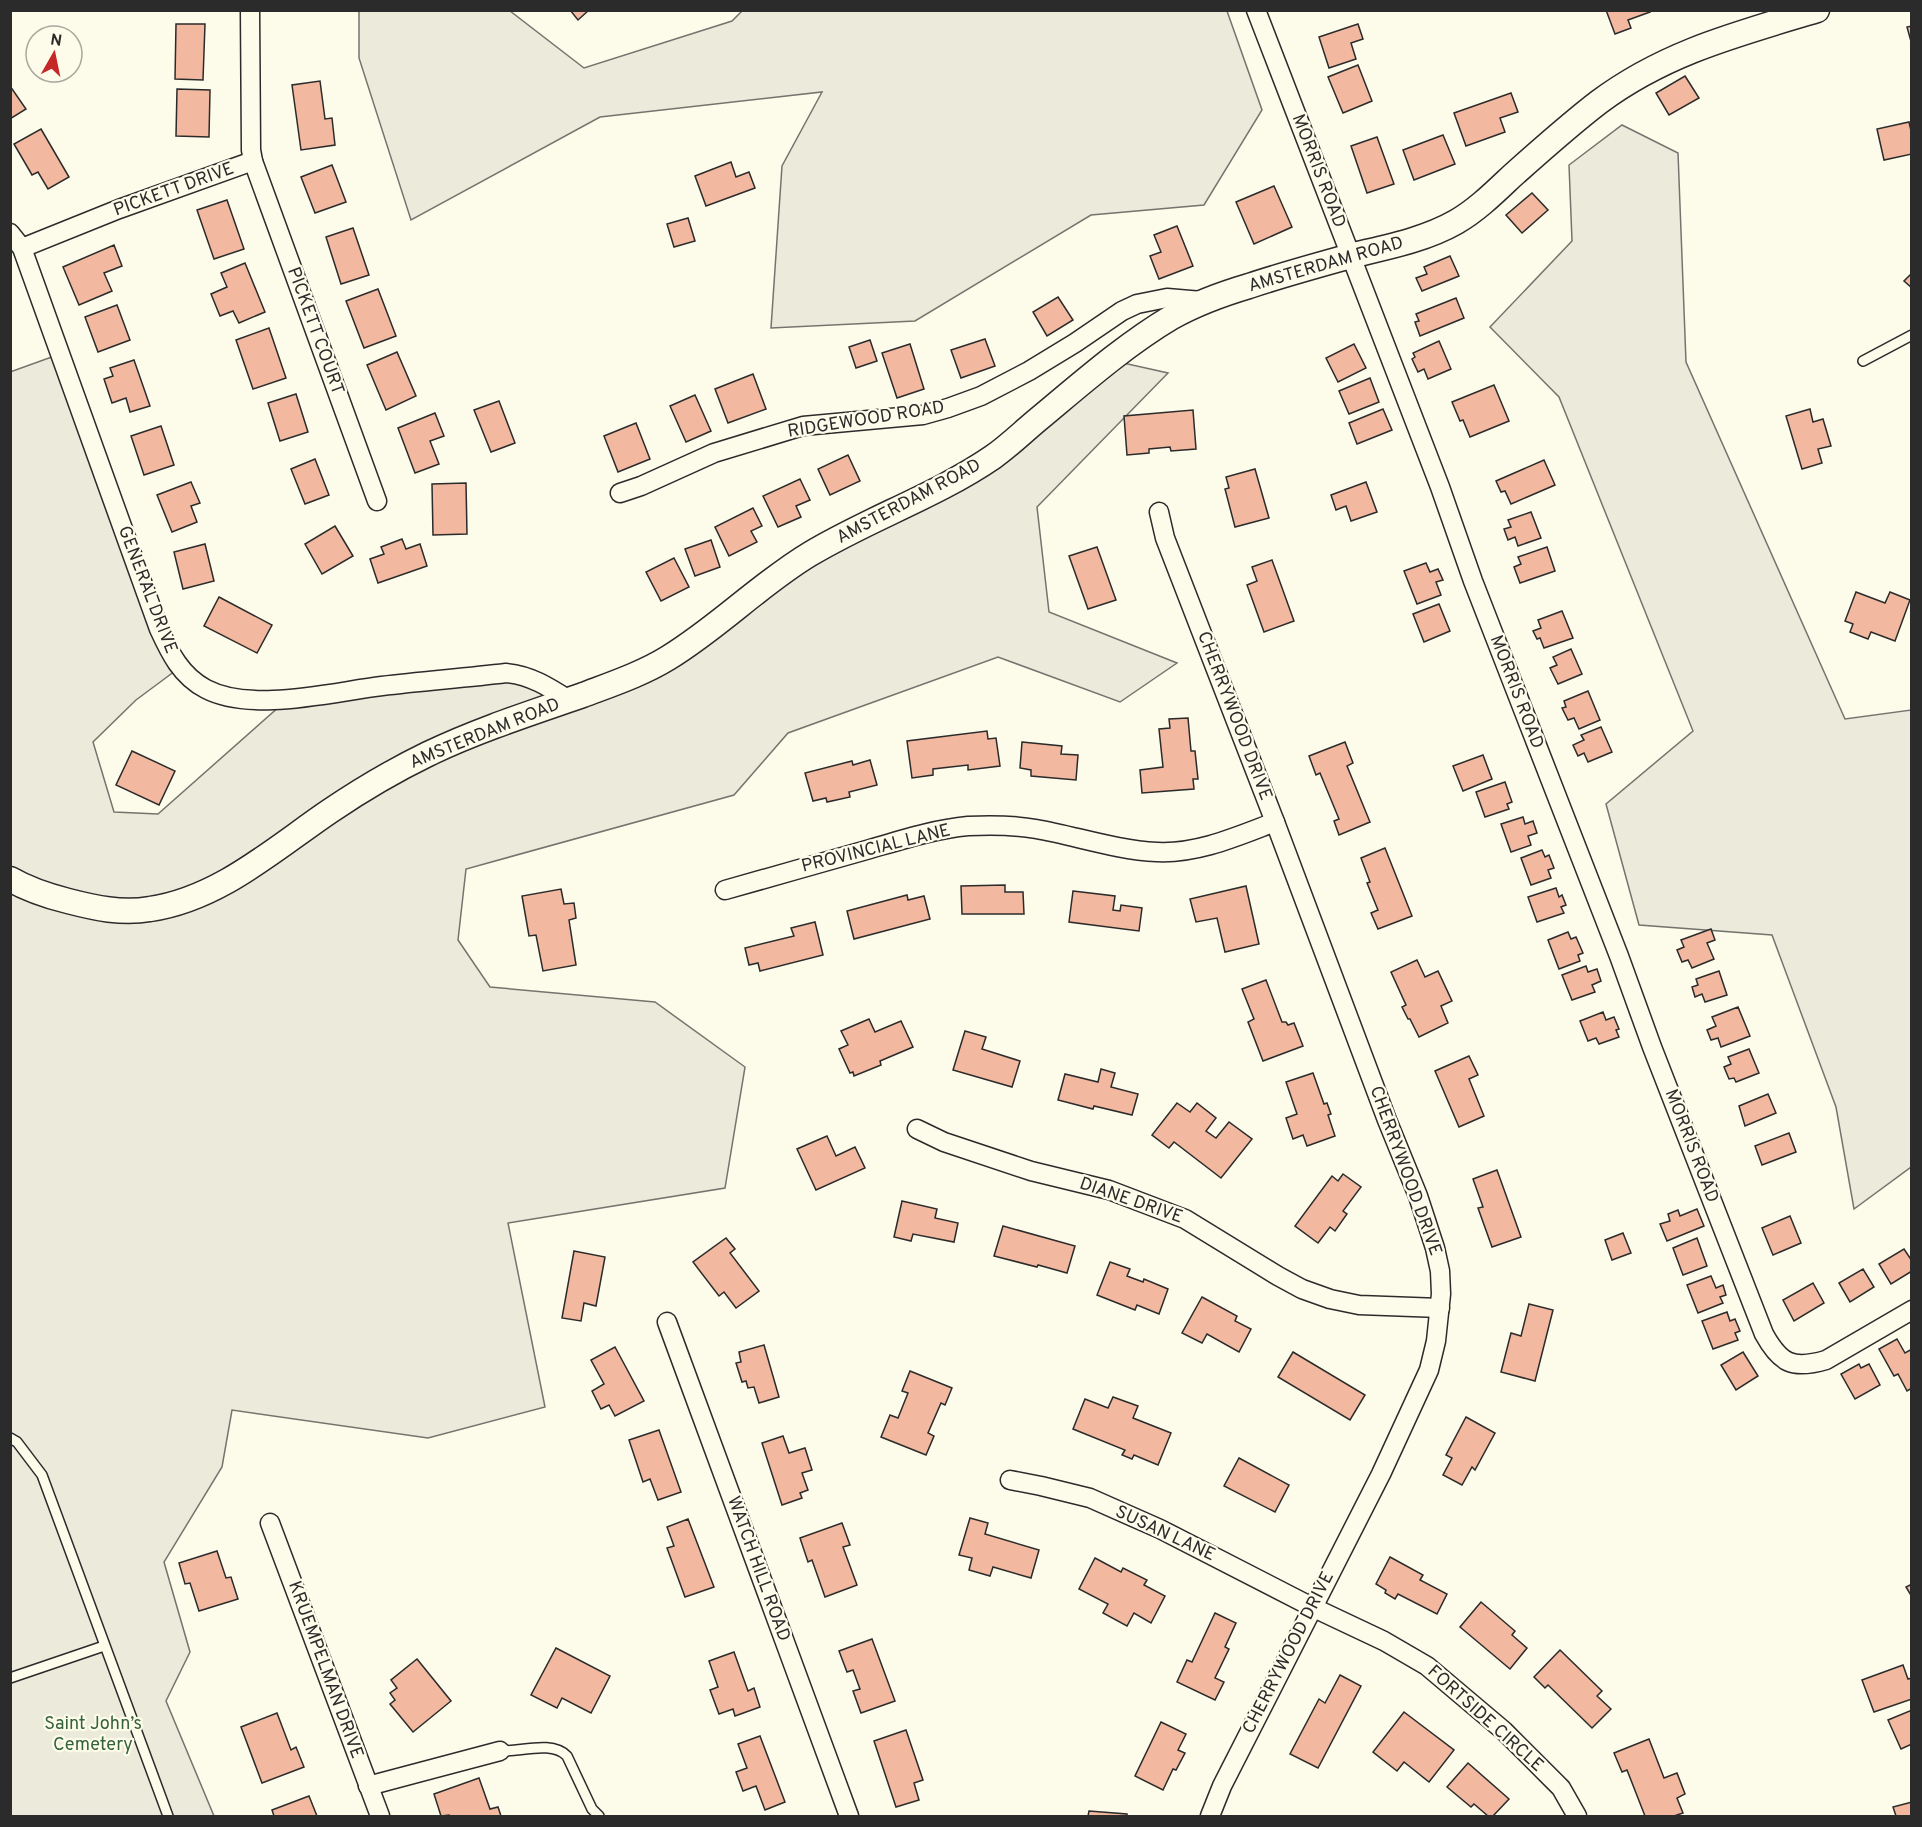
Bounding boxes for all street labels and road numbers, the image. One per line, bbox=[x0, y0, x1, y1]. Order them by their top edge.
street label: MORRIS ROAD bbox=[1286, 111, 1350, 231]
street label: PICKETT DRIVE bbox=[111, 158, 237, 222]
street label: AMSTERDAM ROAD bbox=[1246, 232, 1406, 298]
street label: PICKETT COURT bbox=[281, 264, 349, 398]
street label: RIDGEWOOD ROAD bbox=[786, 396, 946, 444]
street label: AMSTERDAM ROAD bbox=[833, 454, 985, 550]
street label: GENERAL DRIVE bbox=[112, 523, 182, 657]
street label: CHERRYWOOD DRIVE bbox=[1191, 628, 1277, 804]
street label: MORRIS ROAD bbox=[1484, 632, 1548, 752]
street label: AMSTERDAM ROAD bbox=[406, 693, 564, 775]
street label: PROVINCIAL LANE bbox=[799, 819, 953, 879]
street label: CHERRYWOOD DRIVE bbox=[1364, 1083, 1446, 1259]
street label: MORRIS ROAD bbox=[1659, 1086, 1723, 1206]
street label: DIANE DRIVE bbox=[1076, 1173, 1186, 1229]
street label: WATCH HILL ROAD bbox=[721, 1493, 795, 1645]
street label: SUSAN LANE bbox=[1111, 1501, 1219, 1567]
street label: CHERRYWOOD DRIVE bbox=[1238, 1568, 1340, 1738]
street label: KRUEMPELMAN DRIVE bbox=[282, 1578, 368, 1762]
street label: FORTSIDE CIRCLE bbox=[1422, 1661, 1548, 1777]

